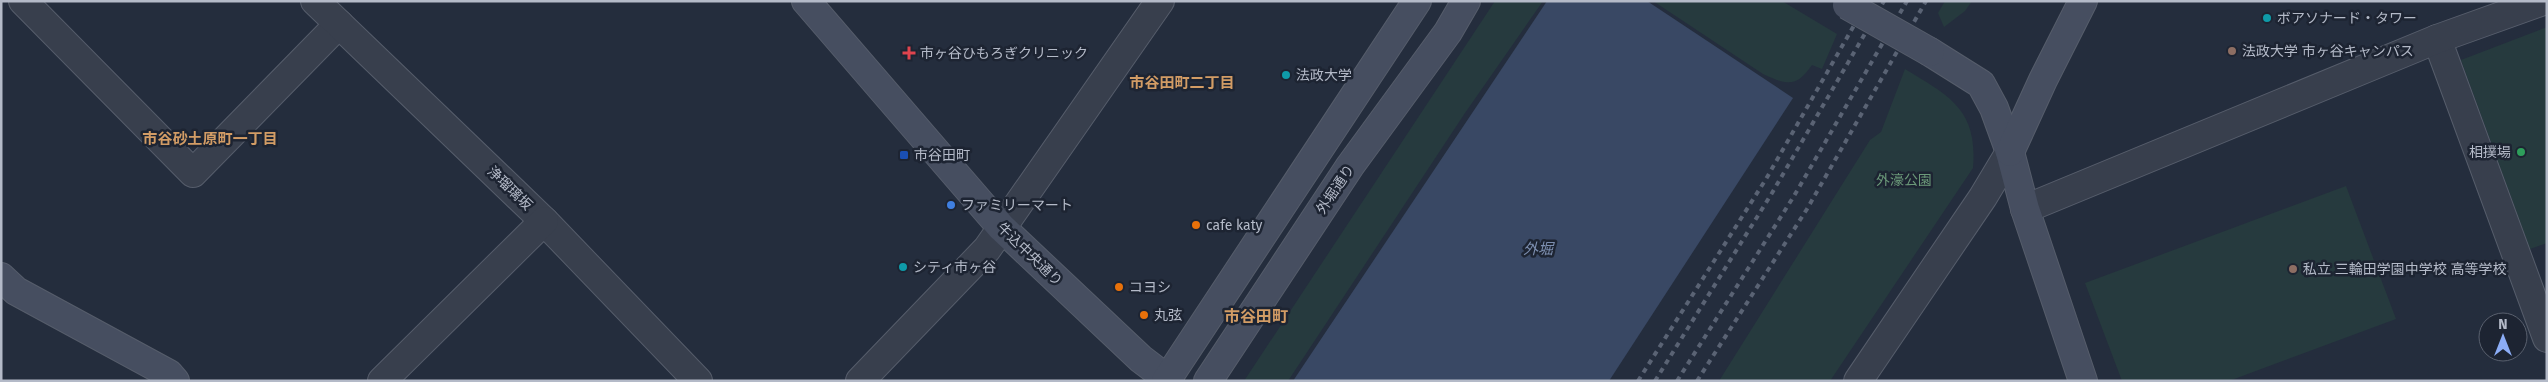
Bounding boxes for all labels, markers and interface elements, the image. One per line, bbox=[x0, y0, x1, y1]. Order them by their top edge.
place label: ボアソナード・タワー bbox=[2277, 10, 2417, 27]
marker: ボアソナード・タワー bbox=[2261, 12, 2273, 24]
place label: 法政大学 市ヶ谷キャンパス bbox=[2242, 43, 2414, 60]
place label: 市ヶ谷ひもろぎクリニック bbox=[920, 45, 1088, 62]
marker: 法政大学 市ヶ谷キャンパス bbox=[2226, 45, 2238, 57]
marker: 市ヶ谷ひもろぎクリニック bbox=[902, 46, 916, 60]
place label: 法政大学 bbox=[1296, 67, 1352, 84]
marker: 法政大学 bbox=[1280, 69, 1292, 81]
district label: 市谷田町二丁目 bbox=[1129, 74, 1235, 92]
district label: 市谷砂土原町一丁目 bbox=[142, 130, 278, 148]
place label: 相撲場 bbox=[2469, 144, 2511, 161]
marker: 相撲場 bbox=[2515, 146, 2527, 158]
place label: 市谷田町 bbox=[914, 147, 970, 164]
marker: 市谷田町 bbox=[898, 149, 910, 161]
street label: 外堀通り bbox=[1313, 161, 1358, 217]
street label: 浄瑠璃坂 bbox=[484, 163, 536, 214]
park label: 外濠公園 bbox=[1876, 172, 1932, 189]
place label: ファミリーマート bbox=[961, 197, 1073, 214]
marker: ファミリーマート bbox=[945, 199, 957, 211]
place label: cafe katy bbox=[1206, 217, 1263, 234]
street label: 牛込中央通り bbox=[994, 219, 1066, 290]
marker: cafe katy bbox=[1190, 219, 1202, 231]
water label: 外堀 bbox=[1523, 240, 1555, 258]
place label: シティ市ヶ谷 bbox=[913, 259, 996, 276]
marker: シティ市ヶ谷 bbox=[897, 261, 909, 273]
place label: 私立 三輪田学園中学校 高等学校 bbox=[2303, 261, 2506, 278]
marker: 私立 三輪田学園中学校 高等学校 bbox=[2287, 263, 2299, 275]
place label: コヨシ bbox=[1129, 279, 1171, 296]
marker: コヨシ bbox=[1113, 281, 1125, 293]
place label: 丸弦 bbox=[1154, 307, 1182, 324]
district label: 市谷田町 bbox=[1224, 307, 1288, 326]
marker: 丸弦 bbox=[1138, 309, 1150, 321]
north arrow bbox=[2478, 312, 2528, 362]
text: N bbox=[2498, 316, 2508, 333]

